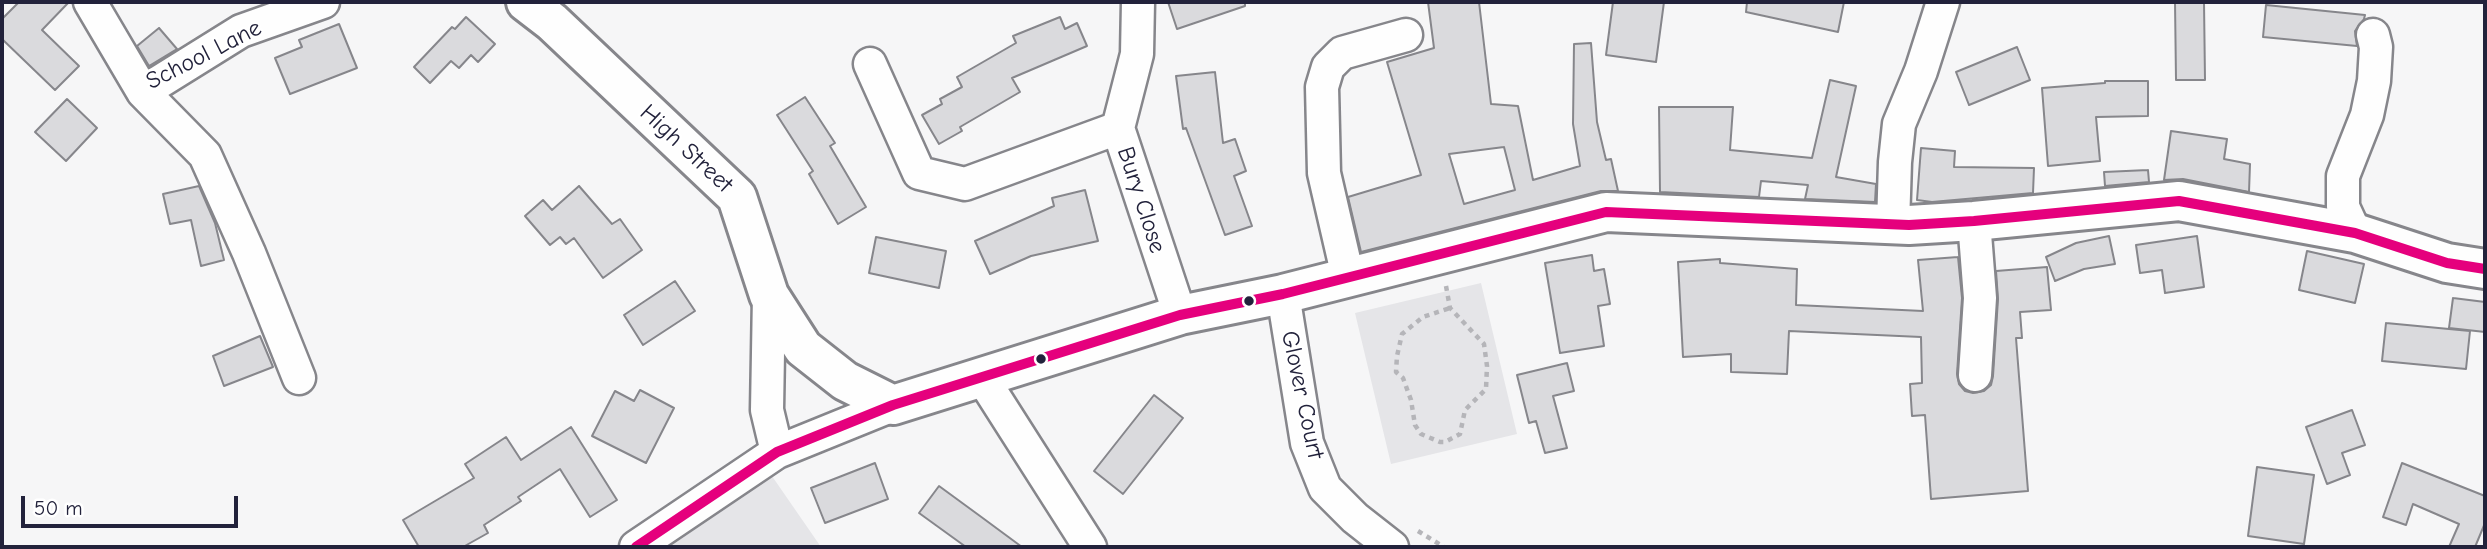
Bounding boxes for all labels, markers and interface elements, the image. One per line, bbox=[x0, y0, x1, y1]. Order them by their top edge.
street label: School Lane bbox=[142, 14, 266, 96]
street label: High Street bbox=[634, 99, 738, 199]
street label: Bury Close bbox=[1110, 143, 1172, 257]
unlabelled marker bbox=[1242, 294, 1256, 308]
street label: Glover Court bbox=[1274, 328, 1330, 462]
unlabelled marker bbox=[1034, 352, 1048, 366]
scale bar bbox=[24, 482, 242, 526]
text: 50 m bbox=[34, 496, 83, 520]

